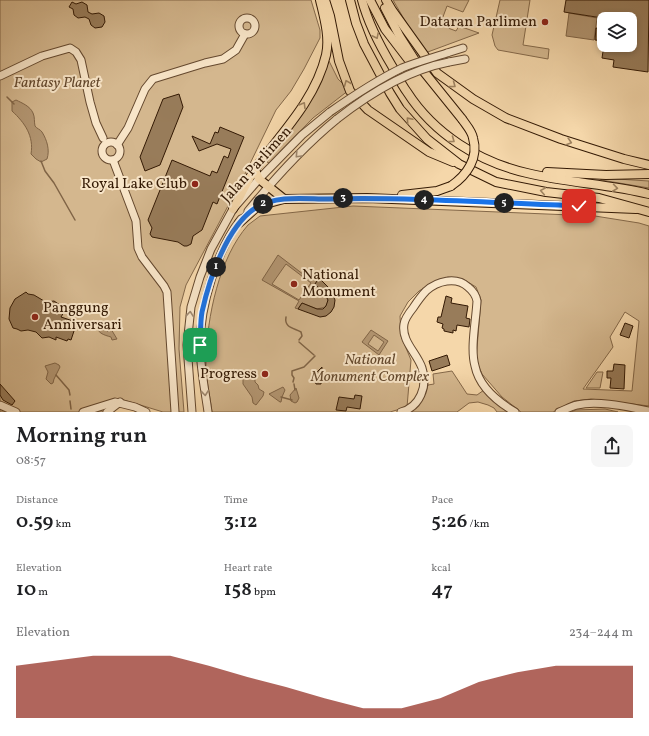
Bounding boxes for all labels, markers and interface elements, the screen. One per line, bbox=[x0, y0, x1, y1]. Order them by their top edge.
place label: Dataran Parlimen bbox=[420, 12, 537, 33]
map controls bbox=[597, 12, 637, 52]
button: layers bbox=[597, 12, 637, 52]
marker: Dataran Parlimen bbox=[540, 17, 550, 27]
one-way arrow bbox=[371, 32, 379, 39]
park label: Fantasy Planet bbox=[14, 73, 102, 94]
one-way arrow bbox=[343, 79, 351, 86]
one-way arrow bbox=[449, 80, 456, 87]
one-way arrow bbox=[299, 102, 306, 109]
one-way arrow bbox=[406, 117, 413, 124]
street label: Jalan Parlimen bbox=[217, 122, 297, 208]
one-way arrow bbox=[448, 135, 455, 142]
one-way arrow bbox=[566, 137, 573, 146]
one-way arrow bbox=[295, 150, 303, 158]
place label: Royal Lake Club bbox=[81, 174, 187, 195]
marker: Royal Lake Club bbox=[190, 179, 200, 189]
one-way arrow bbox=[612, 183, 618, 192]
one-way arrow bbox=[540, 187, 546, 196]
pin: 3 bbox=[333, 188, 353, 208]
pin bbox=[562, 189, 596, 223]
text: 3 bbox=[340, 190, 346, 205]
pin: 4 bbox=[414, 190, 434, 210]
text: 4 bbox=[421, 192, 427, 207]
pin: 5 bbox=[494, 193, 514, 213]
pin: 2 bbox=[253, 194, 273, 214]
text: 5 bbox=[501, 195, 507, 210]
icon: check bbox=[568, 195, 590, 217]
text: 2 bbox=[260, 196, 266, 211]
pin: 1 bbox=[206, 257, 226, 277]
text: 1 bbox=[214, 259, 218, 274]
place label: National Monument bbox=[302, 265, 376, 303]
marker: National Monument bbox=[289, 279, 299, 289]
place label: Panggung Anniversari bbox=[43, 298, 122, 336]
one-way arrow bbox=[185, 311, 194, 317]
marker: Panggung Anniversari bbox=[30, 312, 40, 322]
pin bbox=[183, 328, 217, 362]
icon: arrive bbox=[189, 334, 211, 356]
park label: National Monument Complex bbox=[310, 350, 429, 388]
place label: Progress bbox=[200, 364, 257, 385]
marker: Progress bbox=[260, 369, 270, 379]
one-way arrow bbox=[201, 390, 210, 396]
text: Morning run bbox=[16, 421, 147, 452]
button: share bbox=[591, 425, 633, 467]
text: 08:57 bbox=[16, 452, 46, 470]
text: Distance bbox=[16, 493, 58, 508]
text: Time bbox=[224, 493, 248, 508]
text: Pace bbox=[431, 493, 453, 508]
text: 0.59 bbox=[16, 508, 53, 536]
text: 3:12 bbox=[224, 508, 258, 536]
text: 5:26 bbox=[431, 508, 467, 536]
text: km bbox=[53, 517, 71, 532]
text: /km bbox=[467, 517, 489, 532]
text: Elevation bbox=[16, 561, 62, 576]
text: Heart rate bbox=[224, 561, 272, 576]
text: kcal bbox=[431, 561, 451, 576]
text: 10 bbox=[16, 576, 36, 604]
text: 158 bbox=[224, 576, 252, 604]
text: 47 bbox=[431, 576, 453, 604]
text: m bbox=[36, 585, 48, 600]
text: bpm bbox=[252, 585, 276, 600]
text: Elevation bbox=[16, 624, 70, 642]
text: 234–244 m bbox=[569, 624, 633, 642]

